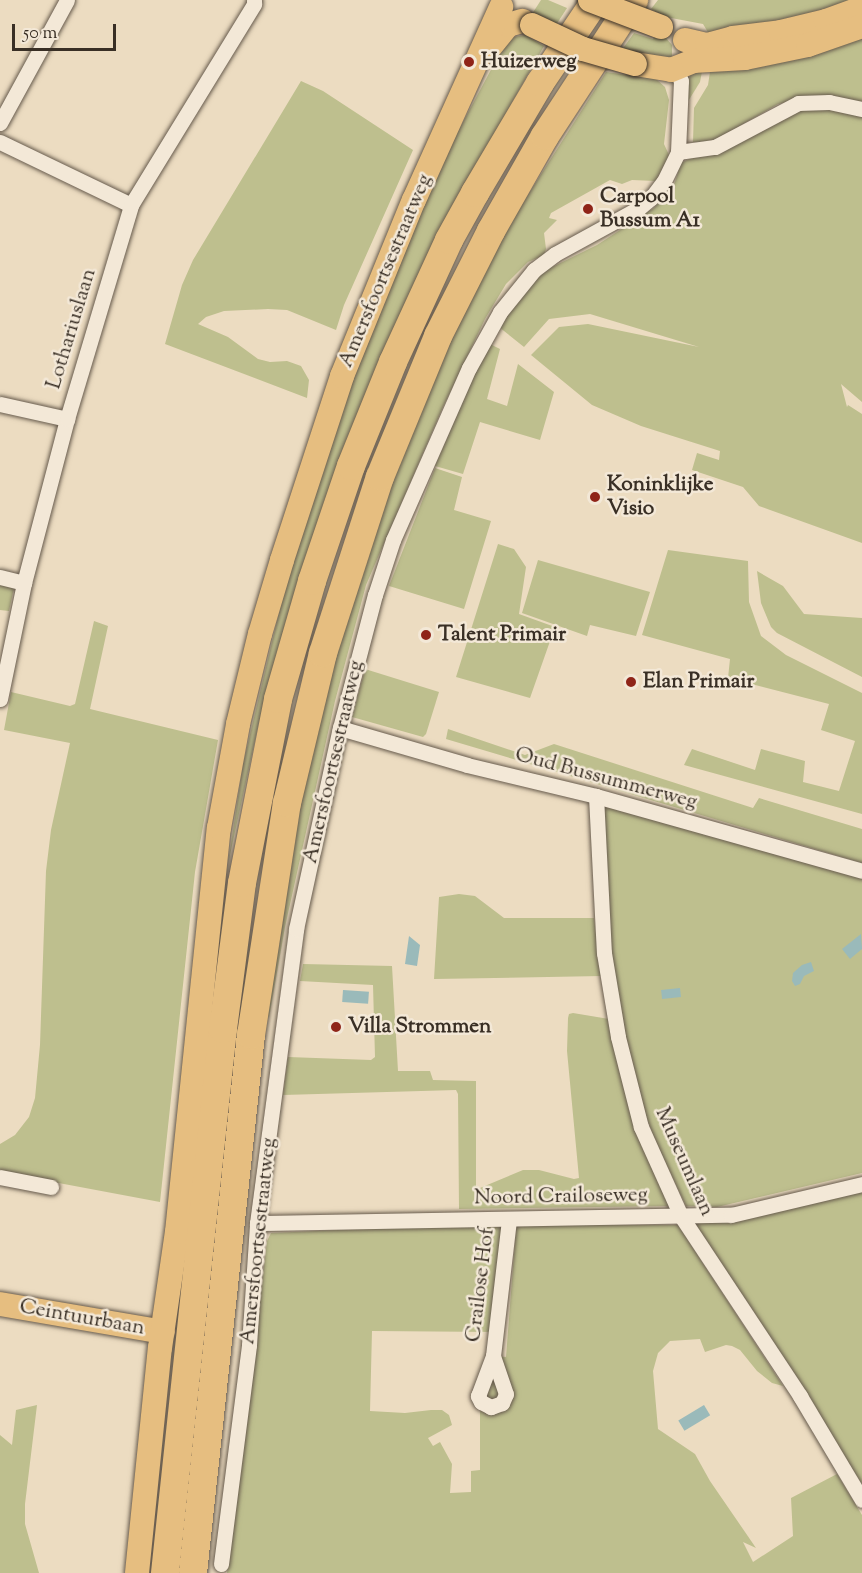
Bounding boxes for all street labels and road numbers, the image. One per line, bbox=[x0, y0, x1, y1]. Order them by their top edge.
street label: Amersfoortsestraatweg bbox=[334, 170, 438, 372]
street label: Lothariuslaan bbox=[42, 266, 102, 392]
street label: Amersfoortsestraatweg bbox=[298, 658, 370, 866]
street label: Oud Bussummerweg bbox=[512, 743, 700, 815]
street label: Museumlaan bbox=[649, 1104, 719, 1220]
street label: Amersfoortsestraatweg bbox=[236, 1136, 282, 1346]
street label: Noord Crailoseweg bbox=[474, 1183, 648, 1211]
street label: Crailose Hof bbox=[461, 1226, 501, 1344]
street label: Ceintuurbaan bbox=[17, 1295, 147, 1341]

